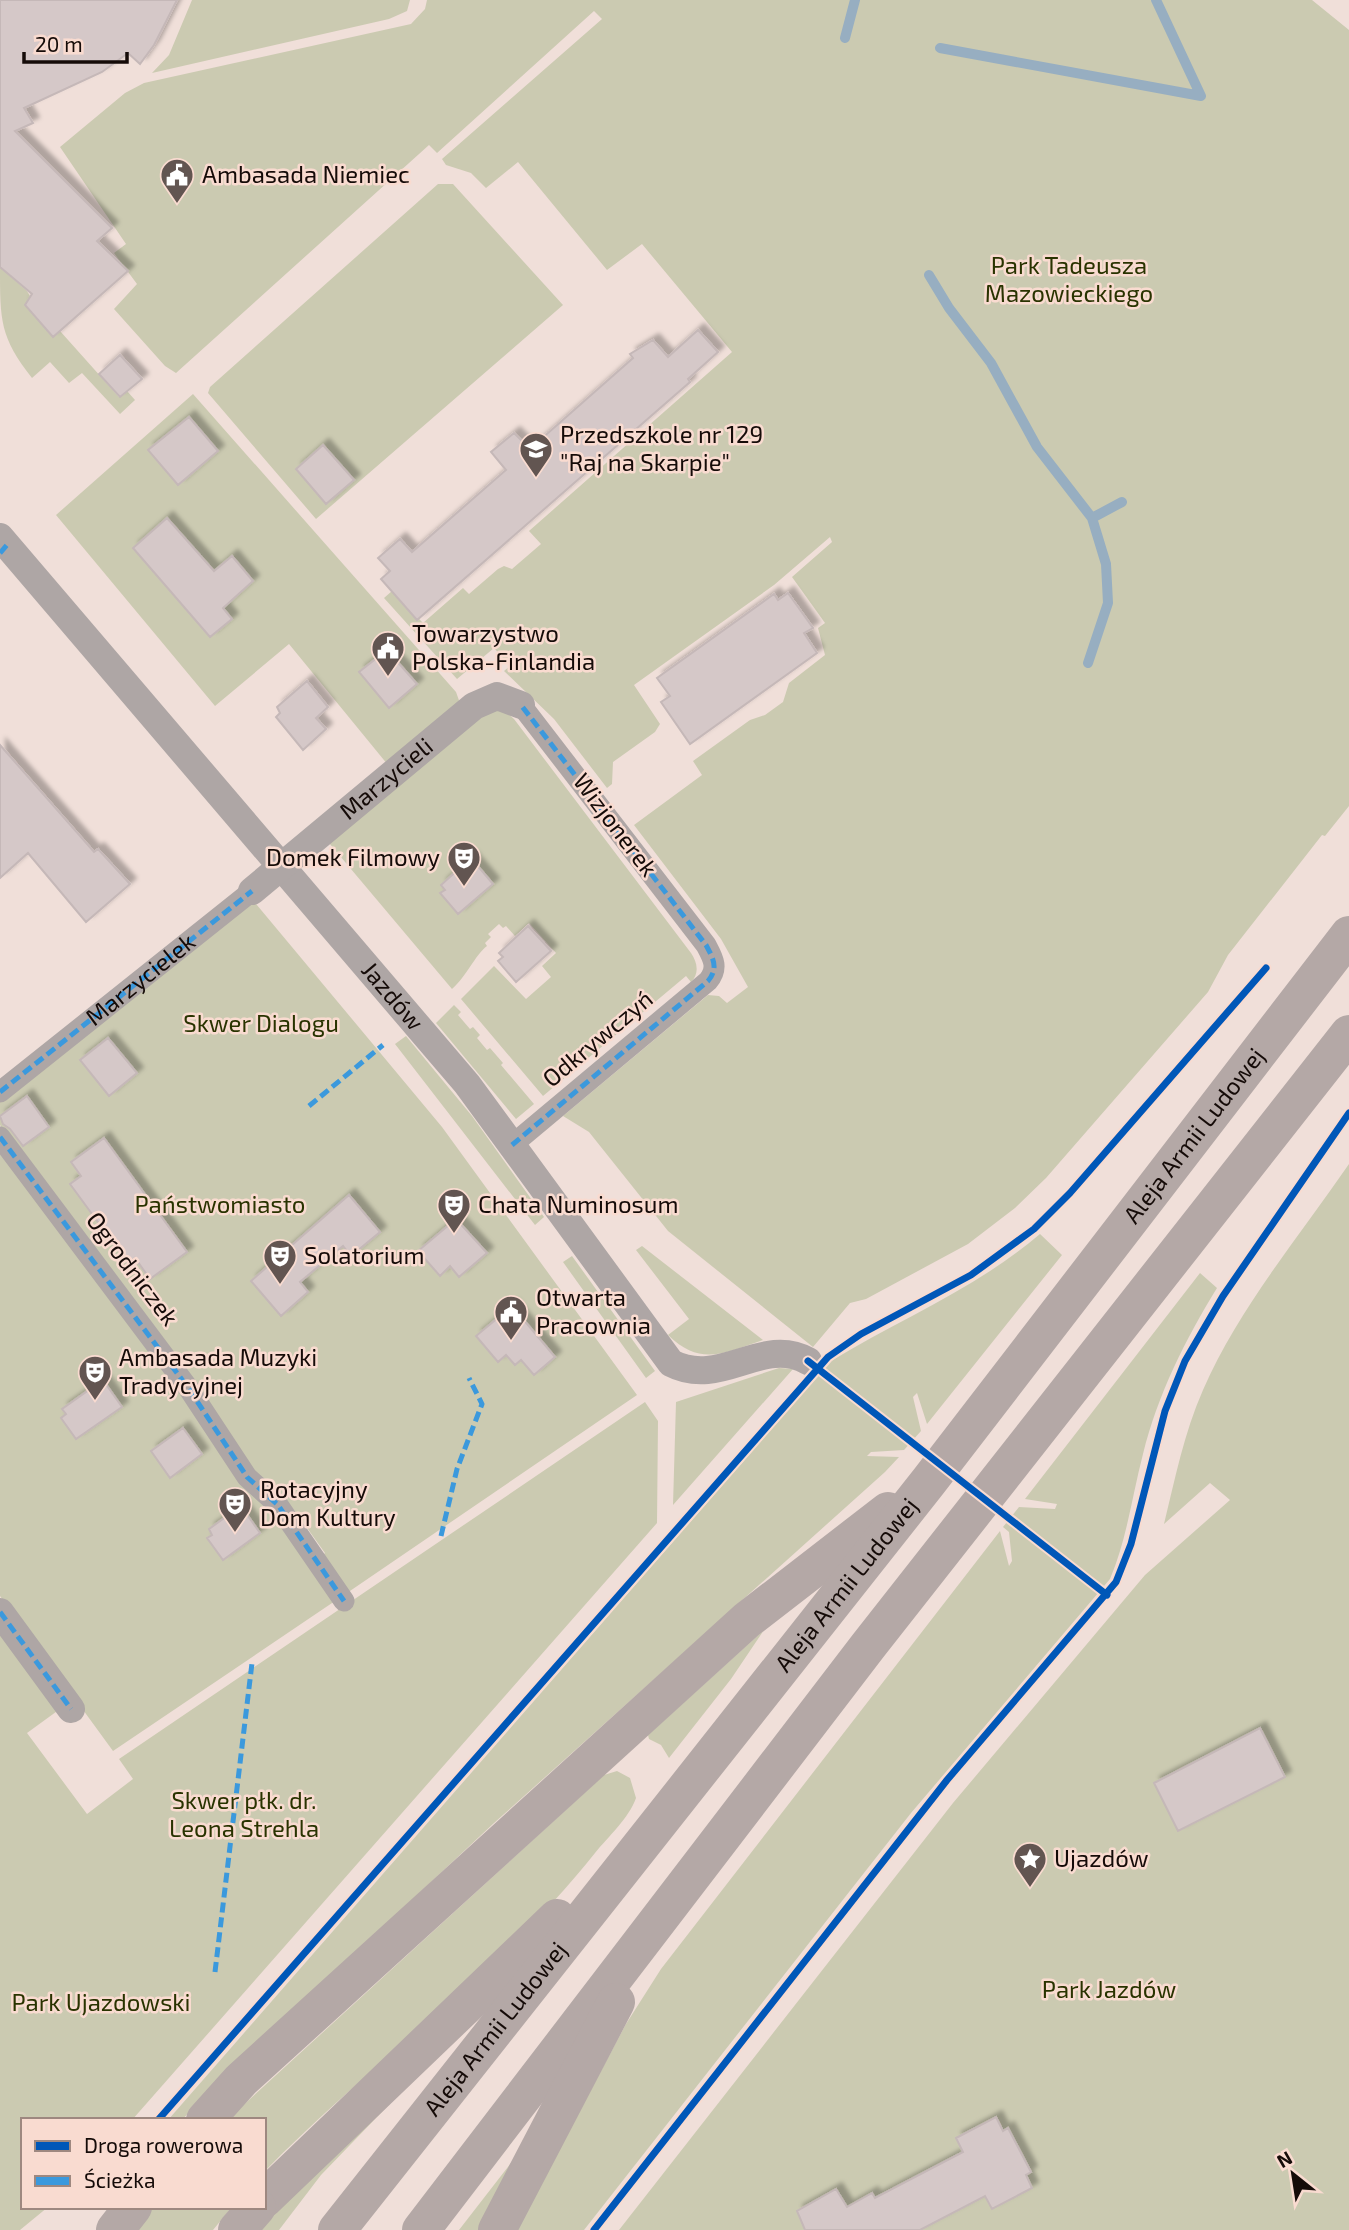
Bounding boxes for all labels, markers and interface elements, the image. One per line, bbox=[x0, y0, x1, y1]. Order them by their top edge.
scale bar bbox=[24, 21, 128, 65]
text: 20 m bbox=[35, 31, 83, 56]
public building icon: Ambasada Niemiec bbox=[158, 156, 196, 205]
place label: Ambasada Niemiec bbox=[202, 159, 410, 188]
park label: Park Tadeusza Mazowieckiego bbox=[985, 250, 1153, 307]
place label: Przedszkole nr 129 "Raj na Skarpie" bbox=[560, 419, 763, 476]
school or university icon: Przedszkole nr 129 "Raj na Skarpie" bbox=[517, 430, 555, 479]
place label: Towarzystwo Polska-Finlandia bbox=[412, 618, 595, 675]
public building icon: Towarzystwo Polska-Finlandia bbox=[369, 629, 407, 678]
street label: Marzycieli bbox=[333, 731, 438, 825]
street label: Wizjonerek bbox=[568, 767, 664, 881]
theatre icon: Domek Filmowy bbox=[445, 839, 483, 888]
place label: Domek Filmowy bbox=[266, 842, 440, 871]
street label: Marzycielek bbox=[79, 926, 200, 1031]
street label: Jazdów bbox=[356, 955, 431, 1036]
street label: Odkrywczyń bbox=[536, 983, 658, 1092]
park label: Skwer Dialogu bbox=[183, 1008, 339, 1037]
street label: Aleja Armii Ludowej bbox=[1117, 1042, 1270, 1229]
theatre icon: Chata Numinosum bbox=[435, 1186, 473, 1235]
park label: Państwomiasto bbox=[135, 1189, 305, 1218]
place label: Chata Numinosum bbox=[478, 1189, 679, 1218]
street label: Ogrodniczek bbox=[81, 1205, 185, 1331]
theatre icon: Solatorium bbox=[261, 1237, 299, 1286]
place label: Solatorium bbox=[304, 1240, 424, 1269]
place label: Otwarta Pracownia bbox=[536, 1282, 651, 1339]
public building icon: Otwarta Pracownia bbox=[492, 1293, 530, 1342]
place label: Ambasada Muzyki Tradycyjnej bbox=[119, 1342, 317, 1399]
theatre icon: Ambasada Muzyki Tradycyjnej bbox=[76, 1353, 114, 1402]
place label: Rotacyjny Dom Kultury bbox=[260, 1474, 396, 1531]
theatre icon: Rotacyjny Dom Kultury bbox=[216, 1485, 254, 1534]
street label: Aleja Armii Ludowej bbox=[768, 1491, 923, 1677]
park label: Skwer płk. dr. Leona Strehla bbox=[169, 1785, 319, 1842]
place icon: Ujazdów bbox=[1011, 1840, 1049, 1889]
place label: Ujazdów bbox=[1054, 1843, 1149, 1872]
street label: Aleja Armii Ludowej bbox=[417, 1935, 572, 2121]
park label: Park Jazdów bbox=[1042, 1974, 1176, 2003]
park label: Park Ujazdowski bbox=[11, 1987, 191, 2016]
legend bbox=[21, 2118, 266, 2209]
text: Droga rowerowa bbox=[84, 2132, 243, 2157]
north arrow bbox=[1258, 2139, 1328, 2209]
text: N bbox=[1273, 2145, 1296, 2172]
text: Ścieżka bbox=[84, 2167, 155, 2192]

